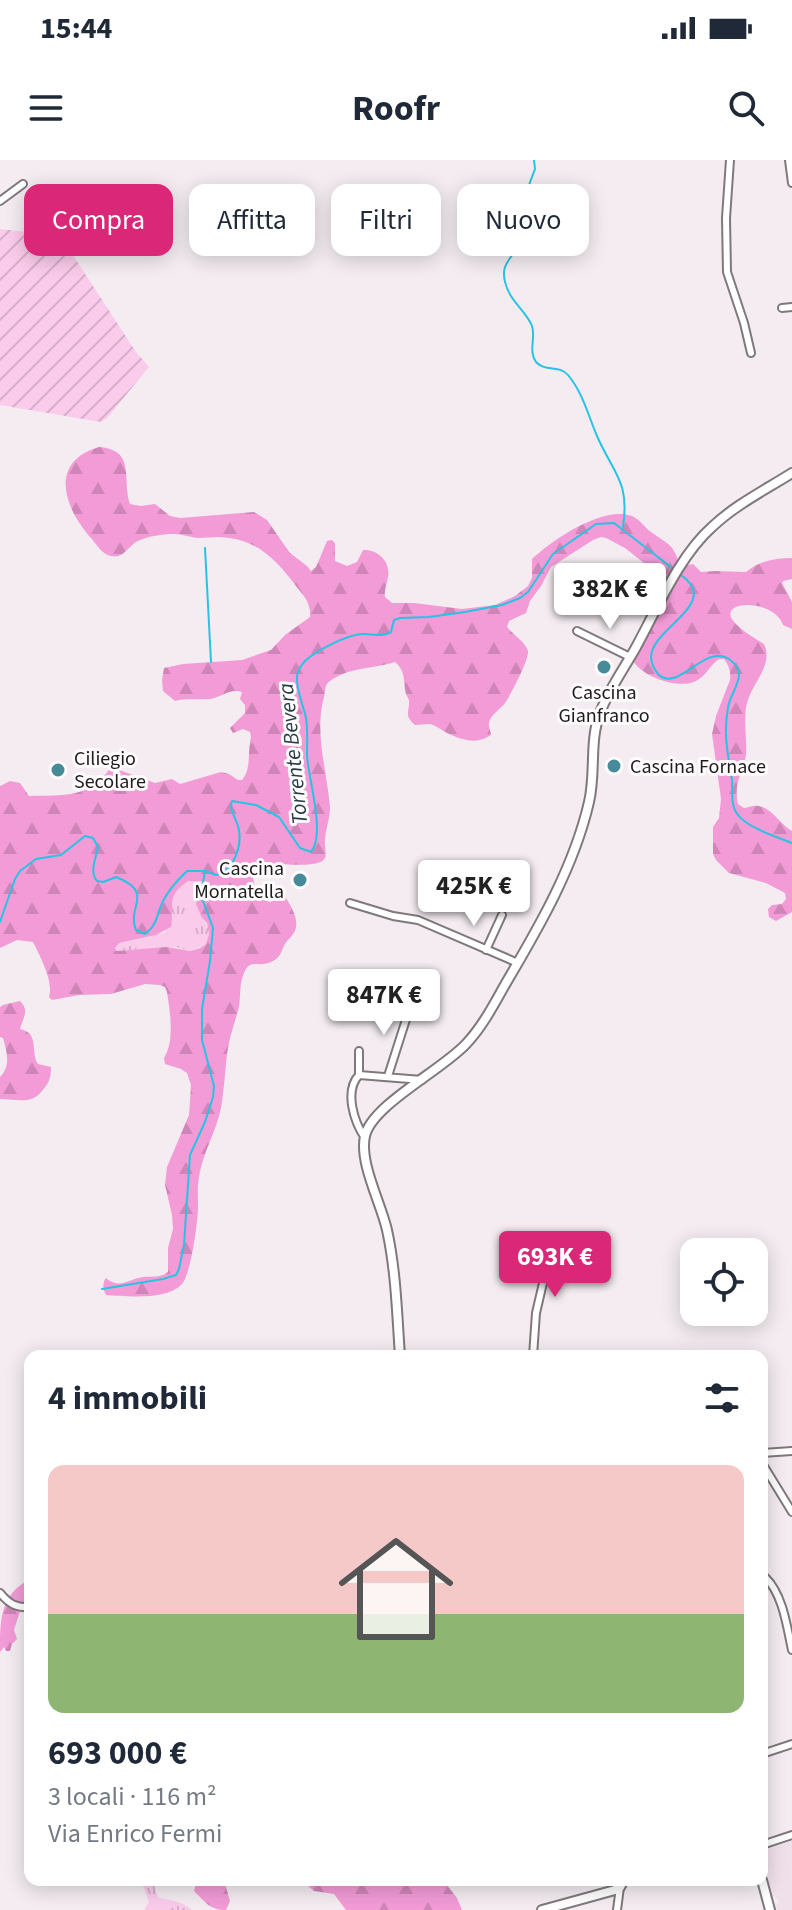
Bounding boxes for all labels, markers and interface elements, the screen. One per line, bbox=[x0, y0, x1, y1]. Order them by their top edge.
text: 15:44 bbox=[40, 7, 112, 50]
text: Roofr bbox=[352, 83, 440, 134]
icon: menu bbox=[24, 86, 68, 130]
icon: search bbox=[724, 86, 768, 130]
chip: Compra bbox=[24, 184, 173, 256]
chip: Affitta bbox=[189, 184, 315, 256]
chip: Filtri bbox=[331, 184, 441, 256]
chip: Nuovo bbox=[457, 184, 589, 256]
pin: 382K € bbox=[545, 563, 675, 631]
text: 382K € bbox=[572, 570, 648, 607]
marker: Cascina Gianfranco bbox=[595, 658, 613, 676]
place label: Cascina Gianfranco bbox=[558, 679, 650, 730]
water label: Torrente Bevera bbox=[270, 681, 316, 826]
place label: Ciliegio Secolare bbox=[74, 745, 146, 796]
place label: Cascina Fornace bbox=[630, 753, 766, 781]
marker: Cascina Fornace bbox=[605, 757, 623, 775]
marker: Ciliegio Secolare bbox=[49, 761, 67, 779]
place label: Cascina Mornatella bbox=[194, 855, 284, 906]
pin: 425K € bbox=[409, 860, 539, 928]
text: 425K € bbox=[436, 867, 512, 904]
marker: Cascina Mornatella bbox=[291, 871, 309, 889]
pin: 847K € bbox=[319, 969, 449, 1037]
text: 847K € bbox=[346, 976, 422, 1013]
pin: 693K € bbox=[490, 1231, 620, 1299]
text: 693K € bbox=[517, 1238, 593, 1275]
map controls bbox=[680, 1238, 768, 1326]
button: locate bbox=[680, 1238, 768, 1326]
text: 4 immobili bbox=[48, 1374, 207, 1423]
icon: filters bbox=[700, 1376, 744, 1420]
icon: home bbox=[324, 1517, 468, 1661]
text: 693 000 € bbox=[48, 1729, 187, 1778]
text: 3 locali · 116 m² bbox=[48, 1778, 217, 1815]
text: Via Enrico Fermi bbox=[48, 1815, 222, 1852]

